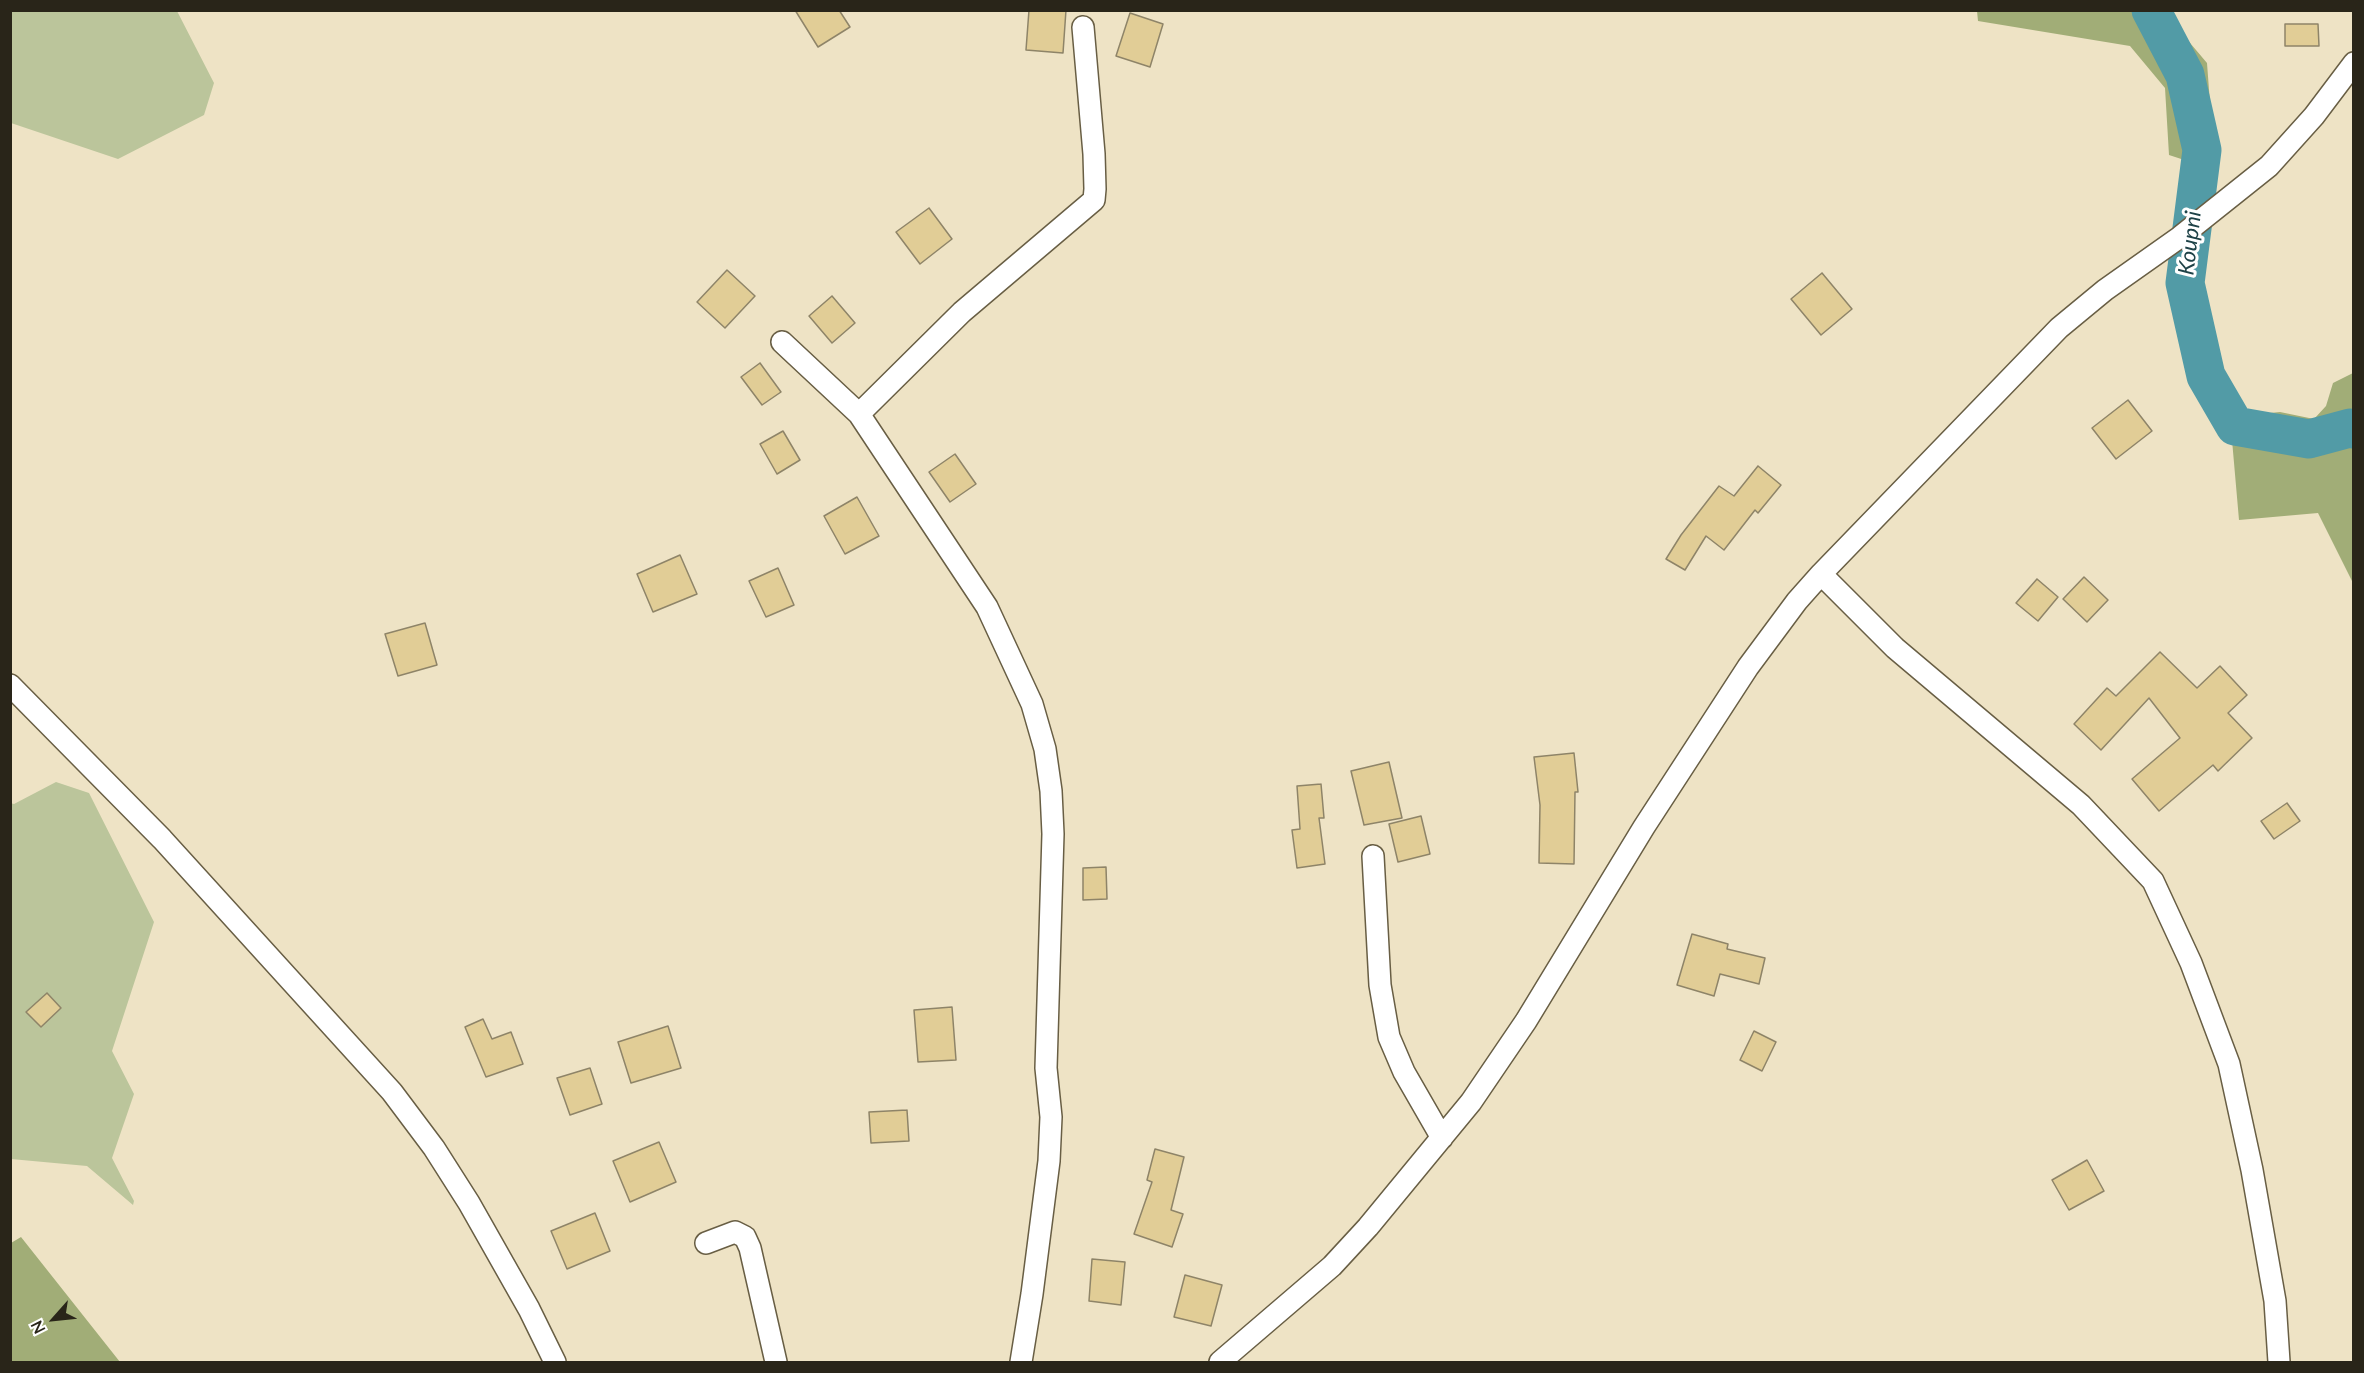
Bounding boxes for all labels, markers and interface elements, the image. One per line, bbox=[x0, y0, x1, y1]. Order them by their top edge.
water label: Koupni bbox=[2173, 210, 2207, 276]
north arrow bbox=[24, 1289, 84, 1349]
text: N bbox=[26, 1318, 49, 1337]

